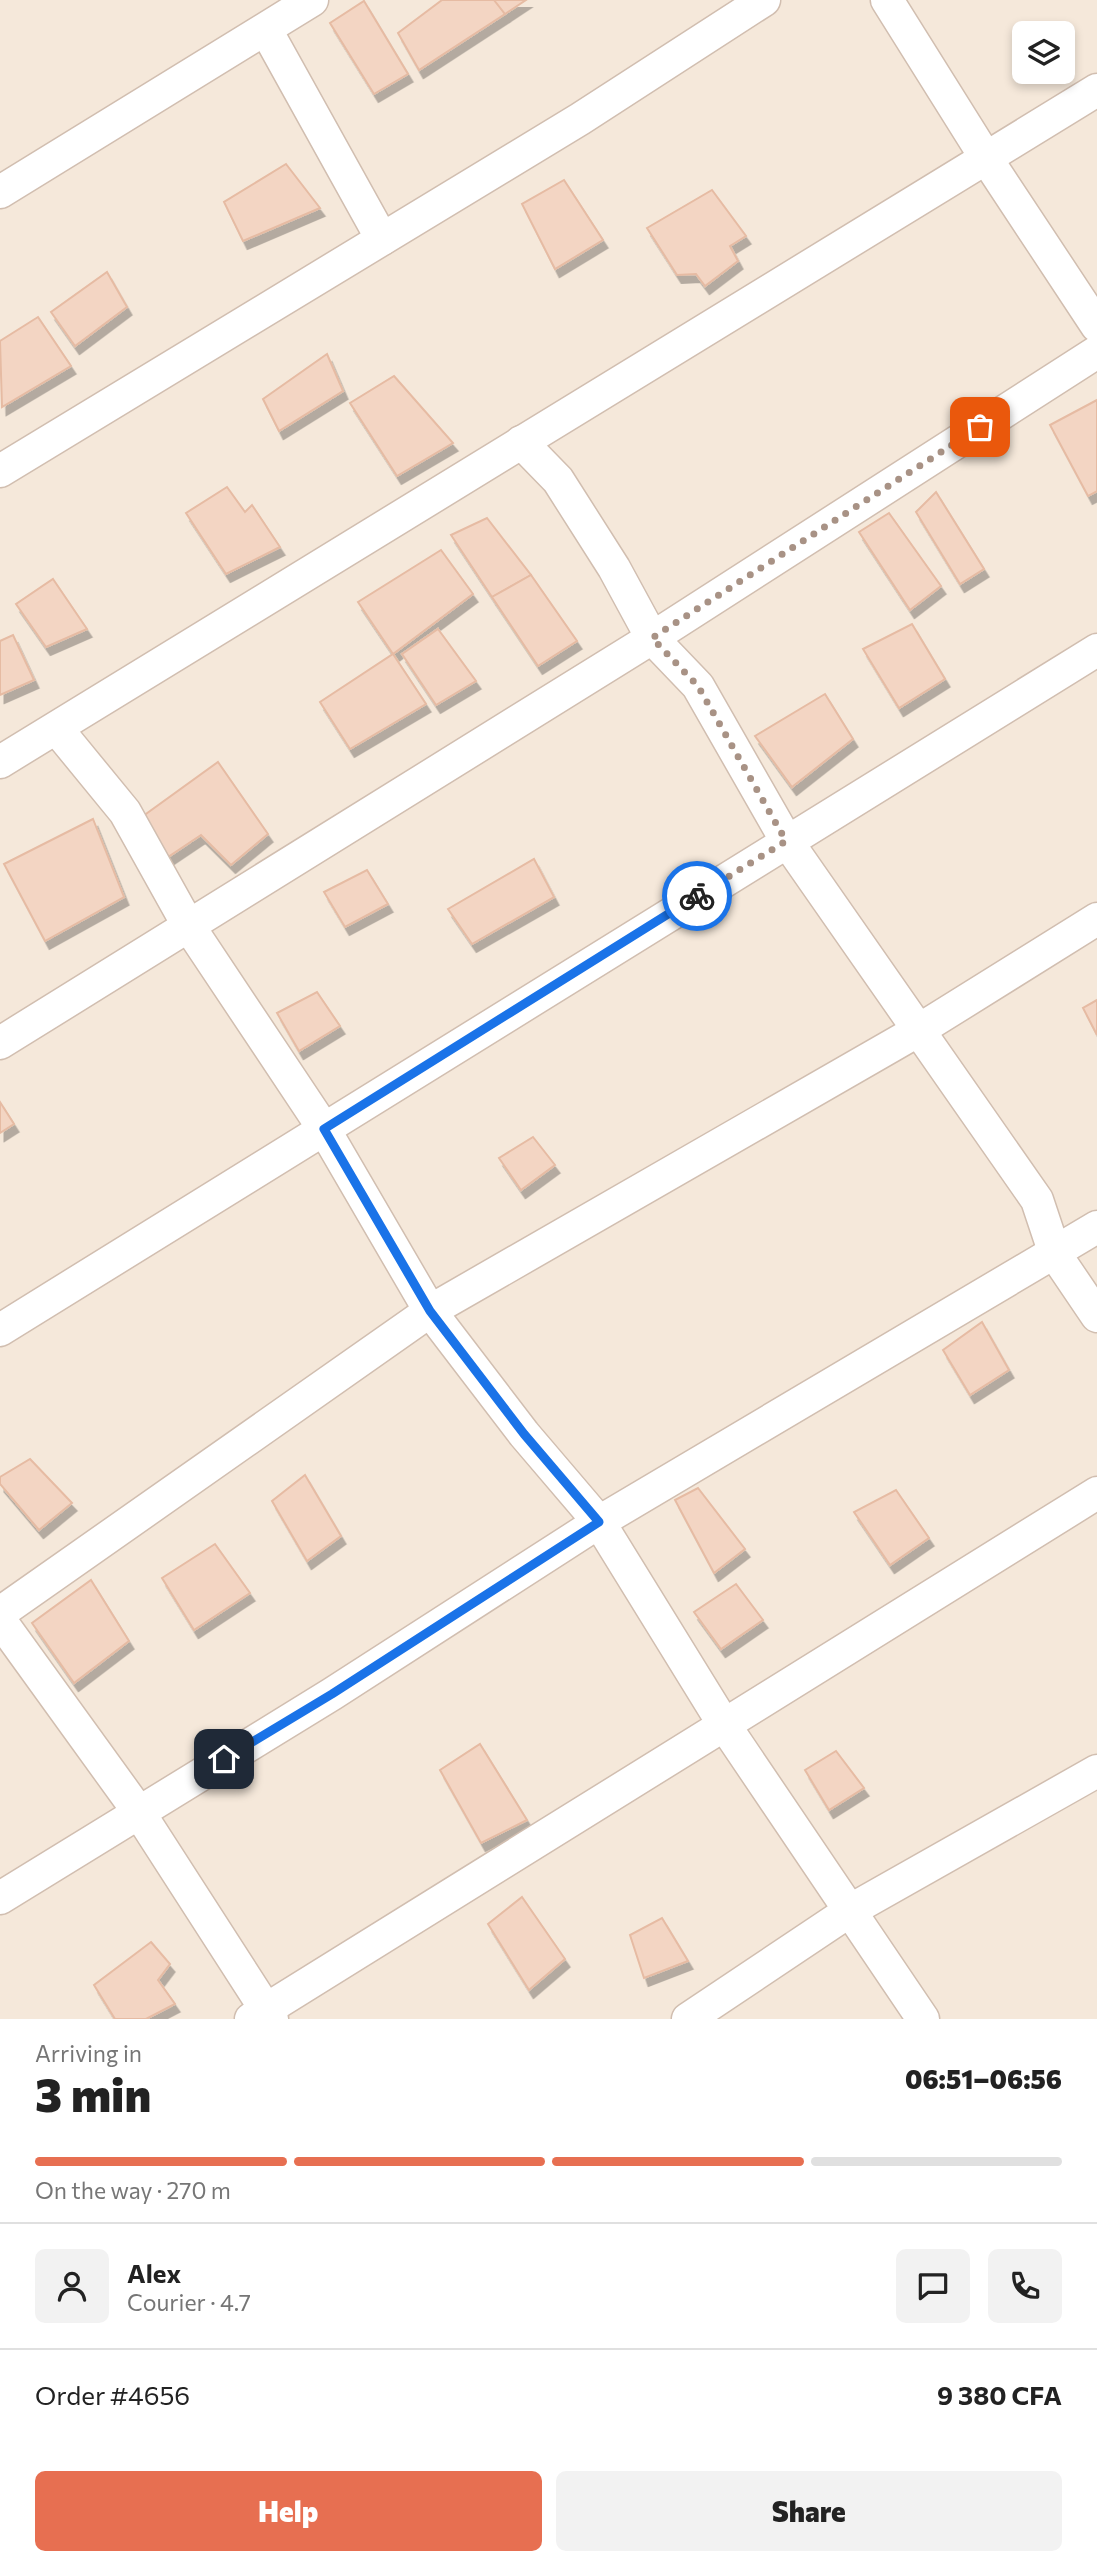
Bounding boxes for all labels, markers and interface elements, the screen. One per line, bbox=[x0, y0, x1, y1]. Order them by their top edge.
map controls bbox=[1012, 21, 1075, 84]
button: layers bbox=[1012, 21, 1075, 84]
pin bbox=[950, 397, 1010, 457]
icon: bag bbox=[961, 408, 999, 446]
courier bbox=[662, 861, 732, 931]
icon: bike bbox=[678, 877, 716, 915]
pin bbox=[194, 1729, 254, 1789]
icon: home bbox=[205, 1740, 243, 1778]
text: Arriving in bbox=[35, 2039, 142, 2067]
text: 06:51–06:56 bbox=[905, 2063, 1062, 2094]
text: 3 min bbox=[35, 2065, 151, 2121]
text: On the way · 270 m bbox=[35, 2176, 231, 2204]
button: person bbox=[35, 2249, 109, 2323]
button: chat bbox=[896, 2249, 970, 2323]
button: phone bbox=[988, 2249, 1062, 2323]
text: Alex bbox=[127, 2257, 181, 2288]
text: Courier · 4.7 bbox=[127, 2288, 251, 2316]
text: Order #4656 bbox=[35, 2379, 190, 2410]
text: 9 380 CFA bbox=[937, 2379, 1062, 2410]
button: Help bbox=[35, 2471, 542, 2551]
button: Share bbox=[556, 2471, 1062, 2551]

